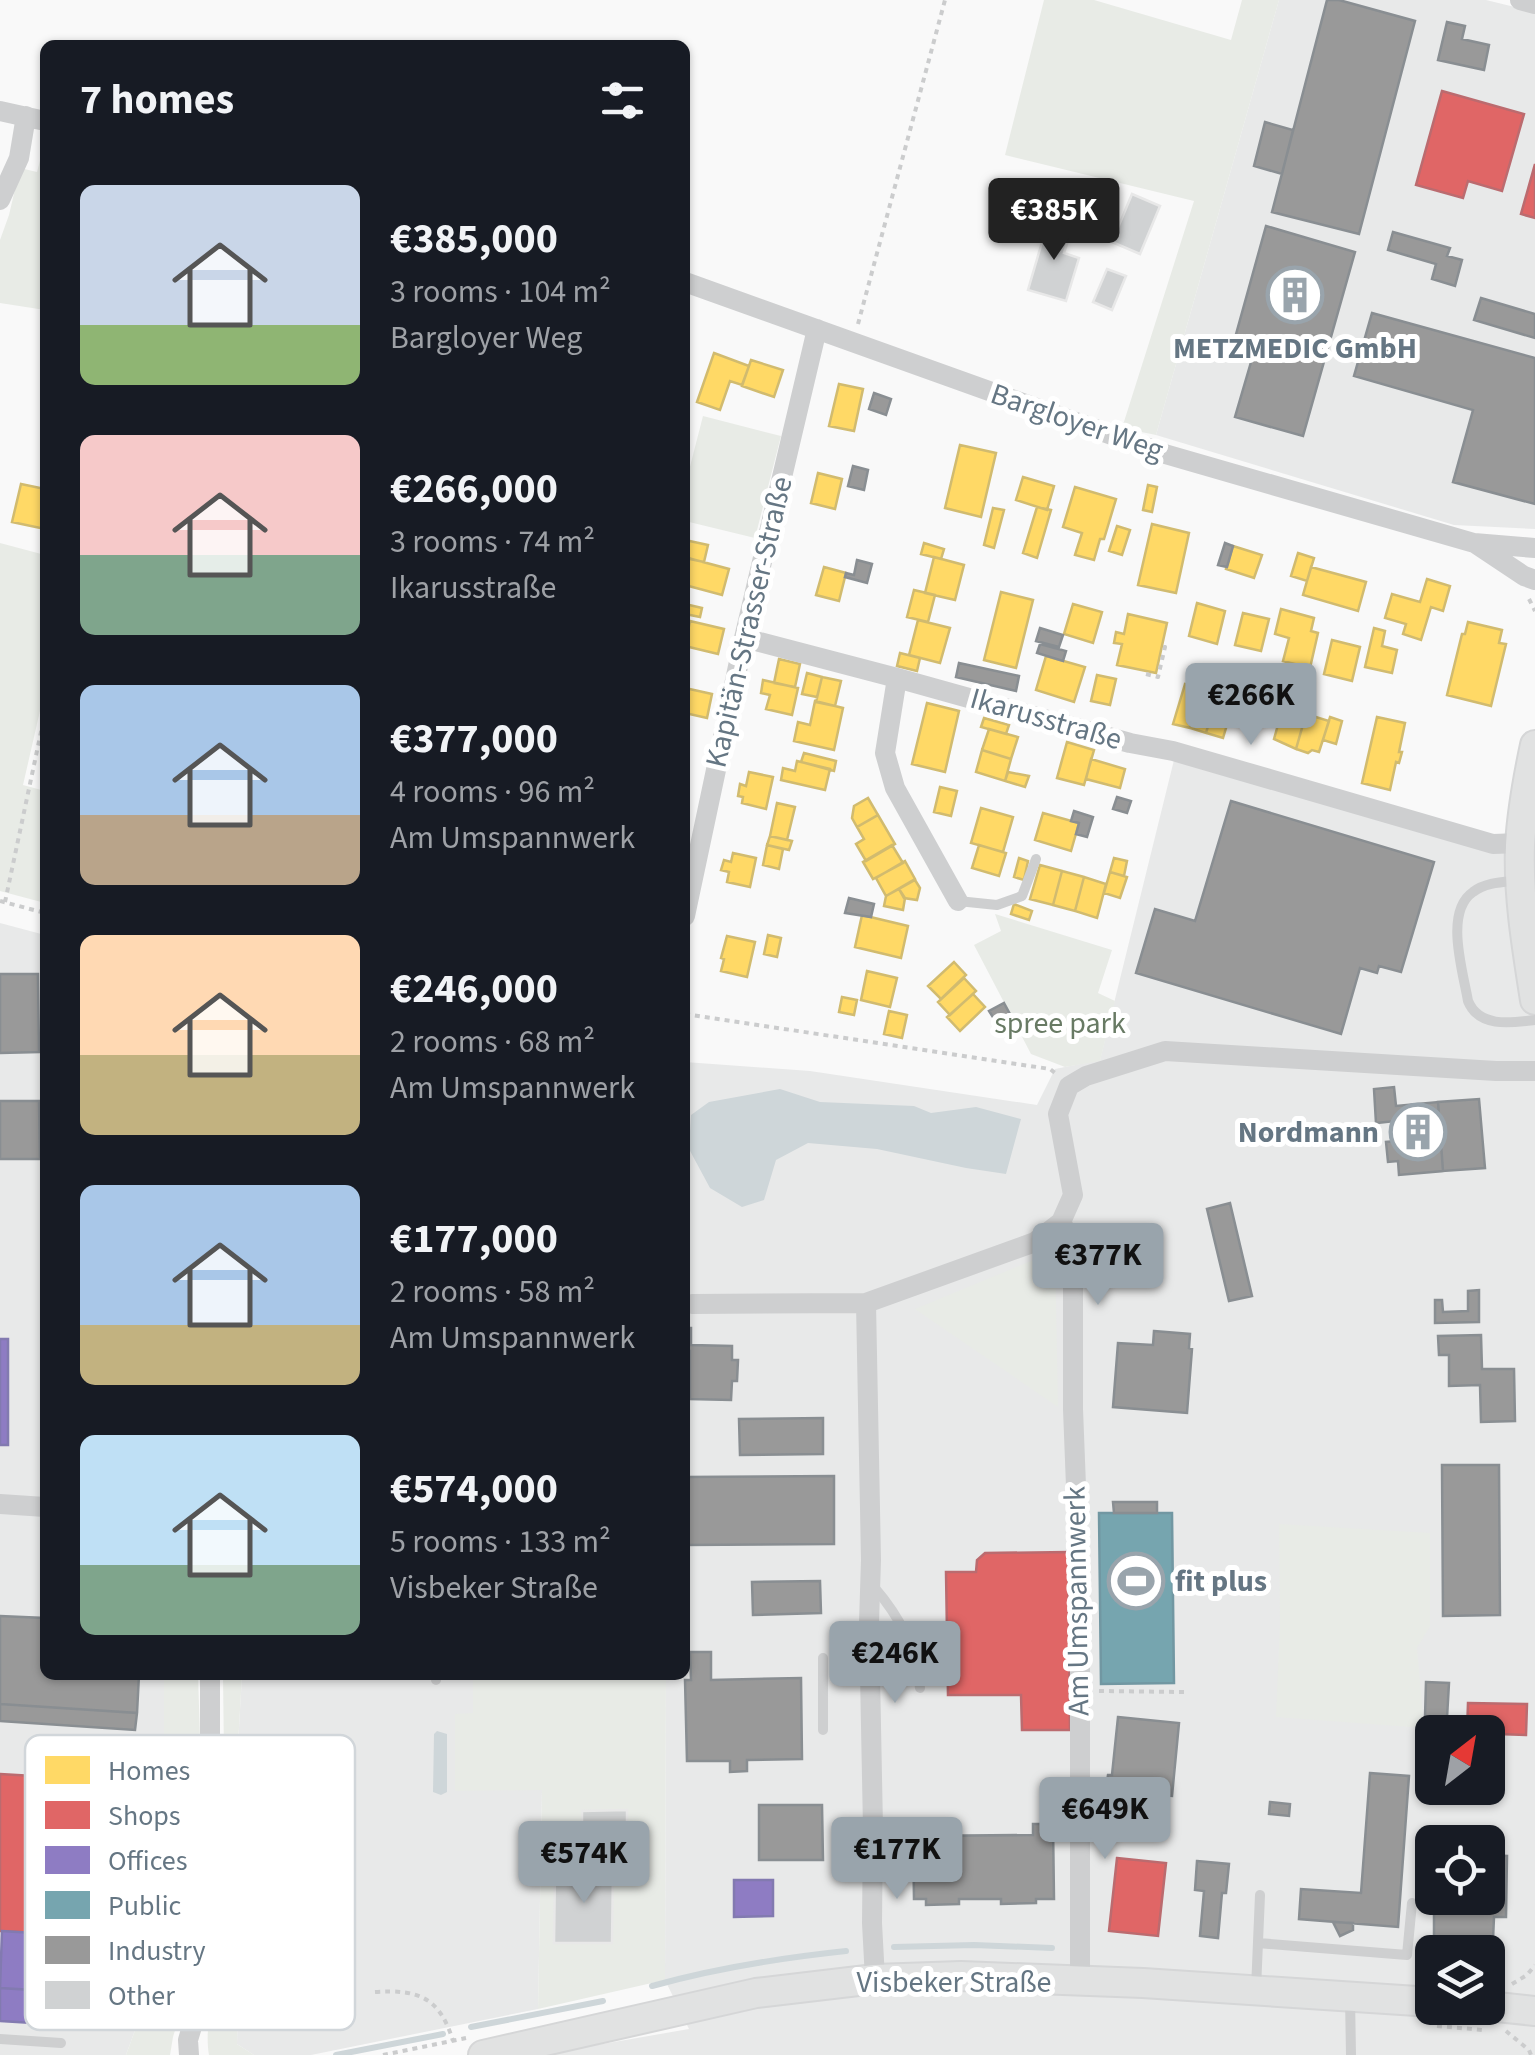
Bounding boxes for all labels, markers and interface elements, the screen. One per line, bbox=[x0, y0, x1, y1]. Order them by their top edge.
text: 7 homes bbox=[80, 70, 234, 130]
icon: filters bbox=[595, 73, 650, 128]
pin: €385K bbox=[984, 178, 1124, 263]
text: €385K bbox=[1010, 187, 1098, 233]
text: €385,000 bbox=[390, 209, 558, 269]
icon: home bbox=[160, 225, 280, 345]
building icon: METZMEDIC GmbH bbox=[1265, 265, 1325, 325]
text: 3 rooms · 104 m² bbox=[390, 269, 611, 315]
text: Bargloyer Weg bbox=[390, 315, 582, 361]
place label: METZMEDIC GmbH bbox=[1173, 327, 1417, 370]
street label: Bargloyer Weg bbox=[985, 372, 1169, 472]
text: €266,000 bbox=[390, 459, 558, 519]
street label: Kapitän-Strasser-Straße bbox=[695, 472, 803, 772]
icon: home bbox=[160, 475, 280, 595]
text: 3 rooms · 74 m² bbox=[390, 519, 595, 565]
text: Ikarusstraße bbox=[390, 565, 556, 611]
pin: €266K bbox=[1181, 663, 1321, 748]
text: €266K bbox=[1207, 672, 1295, 718]
street label: Ikarusstraße bbox=[965, 677, 1127, 761]
text: €377,000 bbox=[390, 709, 558, 769]
icon: home bbox=[160, 725, 280, 845]
text: 4 rooms · 96 m² bbox=[390, 769, 595, 815]
text: Am Umspannwerk bbox=[390, 815, 635, 861]
text: €246,000 bbox=[390, 959, 558, 1019]
icon: home bbox=[160, 975, 280, 1095]
park label: spree park bbox=[994, 1002, 1126, 1045]
text: 2 rooms · 68 m² bbox=[390, 1019, 595, 1065]
text: Am Umspannwerk bbox=[390, 1065, 635, 1111]
building icon: Nordmann bbox=[1388, 1102, 1448, 1162]
place label: Nordmann bbox=[1238, 1111, 1379, 1154]
text: €177,000 bbox=[390, 1209, 558, 1269]
pin: €377K bbox=[1028, 1223, 1168, 1308]
icon: home bbox=[160, 1225, 280, 1345]
text: €377K bbox=[1054, 1232, 1142, 1278]
text: 2 rooms · 58 m² bbox=[390, 1269, 595, 1315]
text: Am Umspannwerk bbox=[390, 1315, 635, 1361]
text: €574,000 bbox=[390, 1459, 558, 1519]
icon: home bbox=[160, 1475, 280, 1595]
street label: Am Umspannwerk bbox=[1053, 1486, 1101, 1716]
text: 5 rooms · 133 m² bbox=[390, 1519, 611, 1565]
sports icon: fit plus bbox=[1106, 1551, 1166, 1611]
place label: fit plus bbox=[1175, 1560, 1267, 1603]
text: Visbeker Straße bbox=[390, 1565, 598, 1611]
pin: €246K bbox=[825, 1621, 965, 1706]
text: €246K bbox=[851, 1630, 939, 1676]
north arrow bbox=[1415, 1715, 1505, 1805]
map controls bbox=[1415, 1715, 1505, 2025]
legend bbox=[25, 1735, 355, 2030]
text: Homes bbox=[108, 1751, 190, 1791]
pin: €649K bbox=[1035, 1777, 1175, 1862]
text: €649K bbox=[1061, 1786, 1149, 1832]
text: Shops bbox=[108, 1796, 181, 1836]
pin: €177K bbox=[827, 1817, 967, 1902]
pin: €574K bbox=[514, 1821, 654, 1906]
button: locate bbox=[1415, 1825, 1505, 1915]
text: €177K bbox=[853, 1826, 941, 1872]
text: €574K bbox=[540, 1830, 628, 1876]
text: Offices bbox=[108, 1841, 187, 1881]
text: Public bbox=[108, 1886, 182, 1926]
text: Industry bbox=[108, 1931, 206, 1971]
button: layers bbox=[1415, 1935, 1505, 2025]
street label: Visbeker Straße bbox=[857, 1961, 1051, 2004]
text: Other bbox=[108, 1976, 175, 2016]

